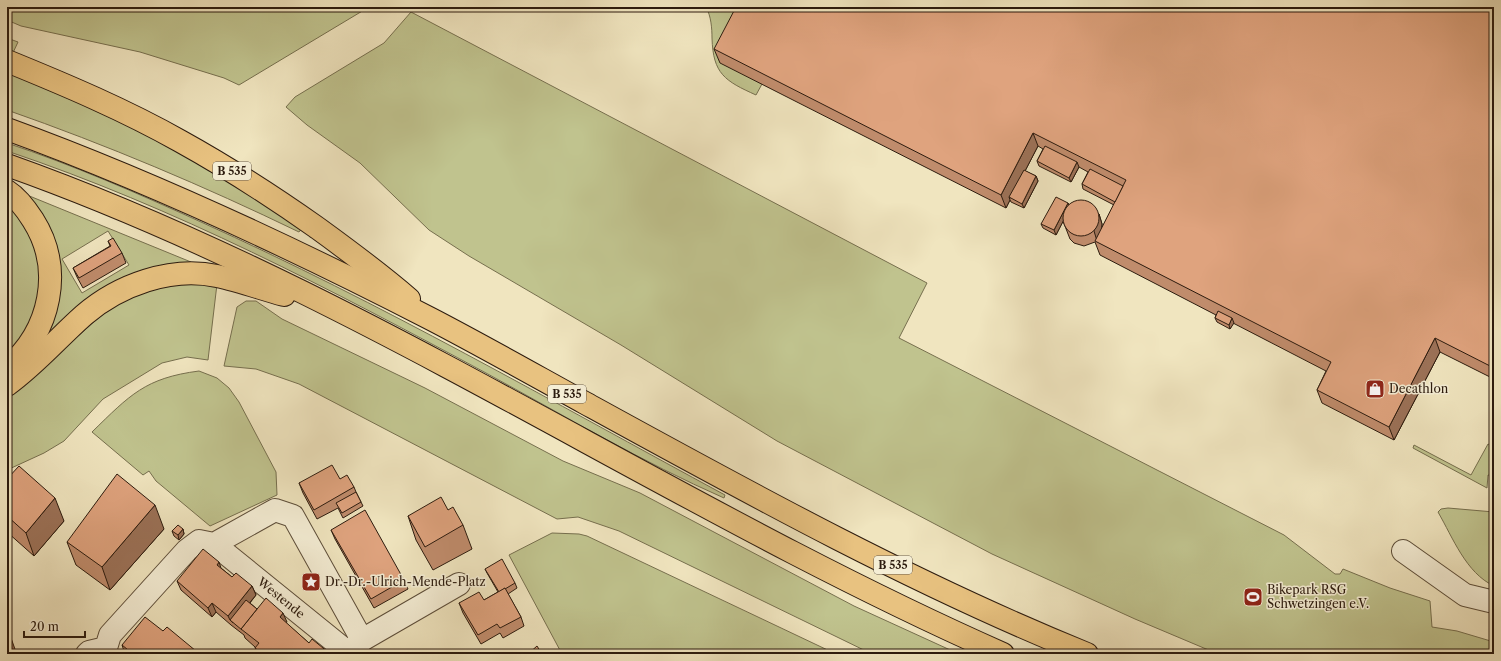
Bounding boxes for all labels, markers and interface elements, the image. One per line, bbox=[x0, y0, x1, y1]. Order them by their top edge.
road number: B 535 bbox=[213, 162, 251, 180]
shop icon: Decathlon bbox=[1364, 378, 1386, 400]
place label: Decathlon bbox=[1389, 381, 1449, 396]
road number: B 535 bbox=[548, 385, 586, 403]
road number: B 535 bbox=[874, 556, 912, 574]
place icon: Dr.-Dr.-Ulrich-Mende-Platz bbox=[300, 571, 322, 593]
street label: Westende bbox=[254, 573, 308, 621]
place label: Dr.-Dr.-Ulrich-Mende-Platz bbox=[325, 574, 486, 589]
place label: Bikepark RSG Schwetzingen e.V. bbox=[1267, 582, 1369, 611]
sports icon: Bikepark RSG Schwetzingen e.V. bbox=[1242, 586, 1264, 608]
scale bar bbox=[24, 613, 85, 639]
text: 20 m bbox=[30, 619, 59, 634]

